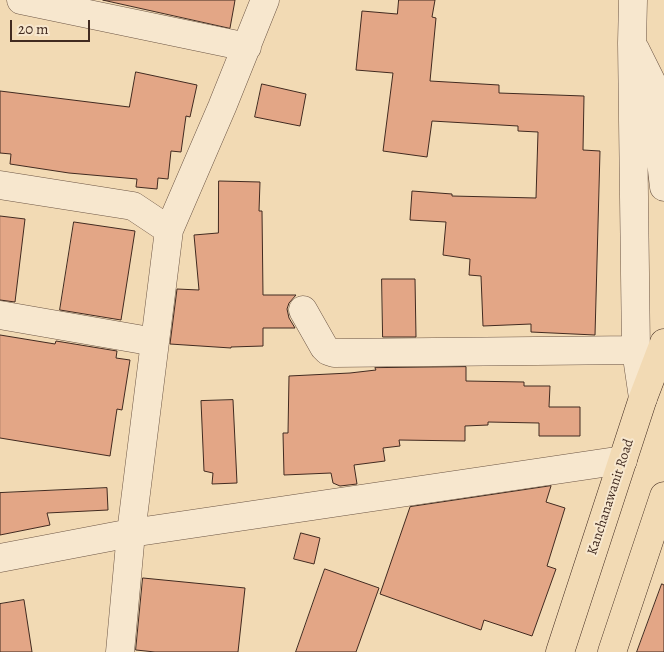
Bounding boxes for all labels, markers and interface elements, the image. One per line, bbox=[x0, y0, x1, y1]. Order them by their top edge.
scale bar bbox=[12, 10, 92, 42]
text: 20 m bbox=[18, 19, 49, 39]
street label: Kanchanawanit Road bbox=[584, 437, 638, 557]

